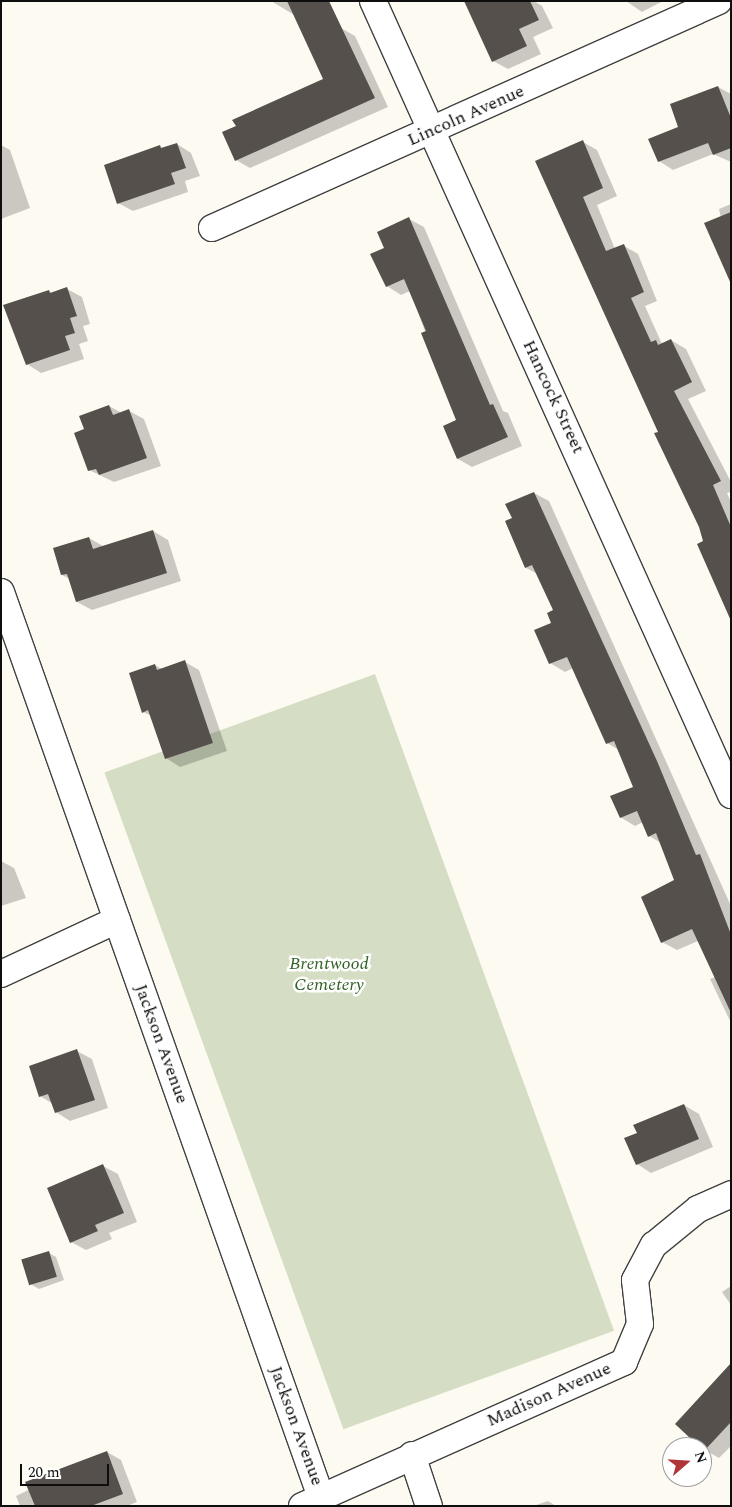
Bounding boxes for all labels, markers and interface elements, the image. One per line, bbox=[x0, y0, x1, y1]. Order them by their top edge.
street label: Lincoln Avenue bbox=[404, 81, 528, 151]
street label: Hancock Street bbox=[517, 337, 589, 457]
park label: Brentwood Cemetery bbox=[289, 954, 369, 996]
street label: Jackson Avenue bbox=[129, 981, 193, 1107]
street label: Madison Avenue bbox=[484, 1358, 614, 1432]
street label: Jackson Avenue bbox=[264, 1363, 328, 1489]
north arrow bbox=[662, 1437, 712, 1487]
text: N bbox=[689, 1448, 712, 1466]
scale bar bbox=[22, 1454, 111, 1486]
text: 20 m bbox=[28, 1461, 60, 1484]

